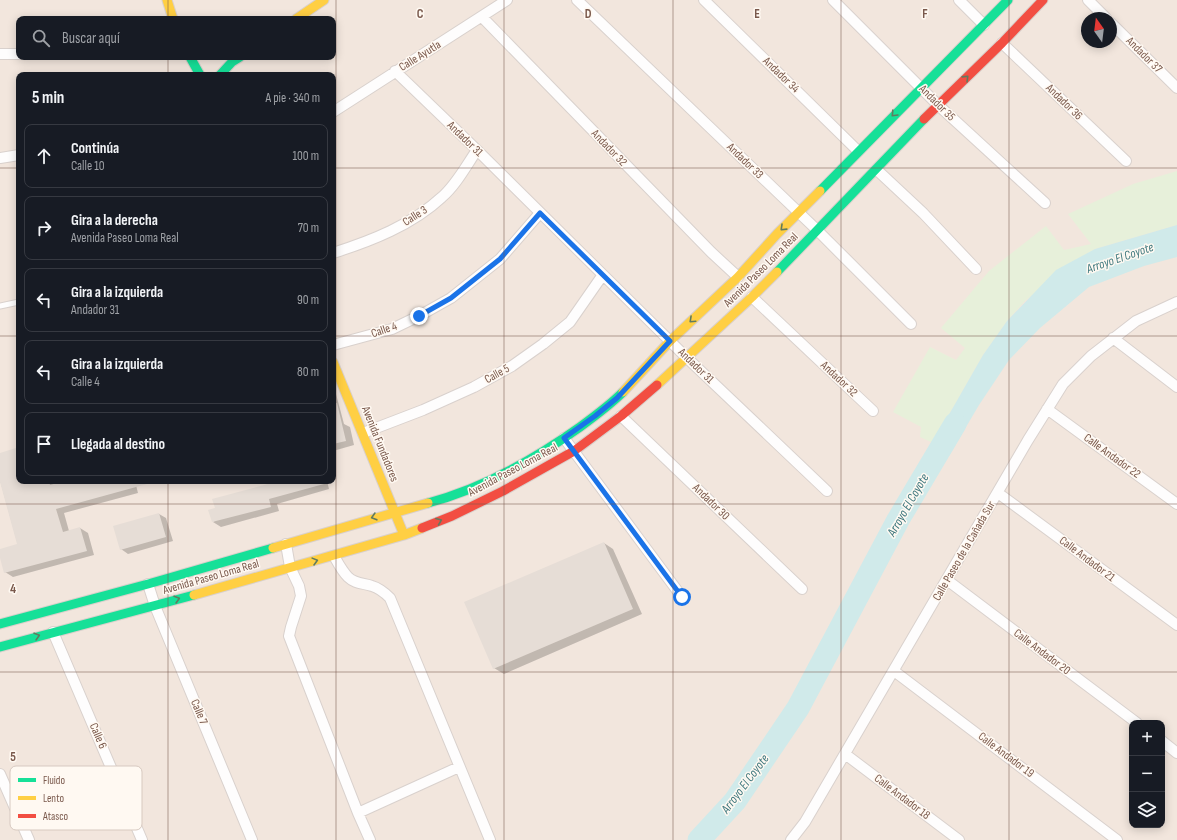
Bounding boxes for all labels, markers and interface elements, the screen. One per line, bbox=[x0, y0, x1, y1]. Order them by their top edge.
text: C bbox=[417, 6, 424, 22]
text: D bbox=[585, 6, 592, 22]
text: E bbox=[754, 6, 760, 22]
text: F bbox=[922, 6, 928, 22]
north arrow bbox=[1081, 12, 1117, 48]
search box bbox=[16, 16, 336, 60]
icon: search bbox=[30, 27, 52, 49]
text: Buscar aquí bbox=[62, 29, 120, 48]
street label: Andador 37 bbox=[1122, 33, 1165, 76]
street label: Calle Ayutla bbox=[396, 37, 444, 75]
street label: Andador 34 bbox=[759, 53, 803, 96]
one-way arrow bbox=[961, 75, 969, 83]
street label: Andador 36 bbox=[1042, 80, 1086, 123]
street label: Andador 35 bbox=[915, 81, 958, 124]
text: 5 min bbox=[32, 88, 64, 108]
text: A pie · 340 m bbox=[266, 90, 320, 106]
one-way arrow bbox=[891, 109, 898, 117]
street label: Andador 31 bbox=[443, 117, 487, 160]
street label: Andador 32 bbox=[587, 126, 630, 170]
text: Continúa bbox=[71, 139, 119, 158]
street label: Andador 33 bbox=[723, 139, 767, 182]
icon: ahead bbox=[33, 145, 55, 167]
text: 100 m bbox=[292, 148, 319, 164]
text: Calle 10 bbox=[71, 158, 105, 174]
street label: Calle 3 bbox=[400, 203, 430, 229]
text: Gira a la derecha bbox=[71, 211, 158, 230]
icon: right bbox=[33, 217, 55, 239]
text: 70 m bbox=[298, 220, 319, 236]
one-way arrow bbox=[780, 223, 788, 231]
text: Avenida Paseo Loma Real bbox=[71, 230, 179, 246]
street label: Avenida Paseo Loma Real bbox=[720, 230, 801, 311]
water label: Arroyo El Coyote bbox=[1083, 239, 1156, 277]
text: Gira a la izquierda bbox=[71, 283, 163, 302]
icon: left bbox=[33, 289, 55, 311]
text: 90 m bbox=[297, 292, 319, 308]
text: Andador 31 bbox=[71, 302, 119, 318]
route end bbox=[410, 307, 428, 325]
one-way arrow bbox=[689, 315, 697, 323]
street label: Calle 4 bbox=[369, 319, 399, 341]
street label: Andador 31 bbox=[674, 344, 718, 387]
text: Gira a la izquierda bbox=[71, 355, 163, 374]
street label: Andador 32 bbox=[817, 357, 861, 400]
icon: left bbox=[33, 361, 55, 383]
street label: Calle 5 bbox=[482, 361, 512, 387]
text: 80 m bbox=[297, 364, 319, 380]
text: Calle 4 bbox=[71, 374, 100, 390]
street label: Avenida Fundadores bbox=[358, 403, 402, 484]
street label: Calle Andador 22 bbox=[1081, 430, 1143, 482]
icon: arrive bbox=[33, 433, 55, 455]
text: Llegada al destino bbox=[71, 435, 165, 454]
street label: Avenida Paseo Loma Real bbox=[465, 440, 560, 500]
water label: Arroyo El Coyote bbox=[883, 471, 932, 540]
street label: Andador 30 bbox=[689, 480, 733, 523]
street label: Calle Paseo de la Cañada Sur bbox=[929, 498, 999, 604]
one-way arrow bbox=[371, 513, 377, 521]
one-way arrow bbox=[435, 518, 443, 526]
street label: Calle Andador 21 bbox=[1056, 533, 1119, 585]
street label: Avenida Paseo Loma Real bbox=[160, 556, 261, 598]
one-way arrow bbox=[312, 557, 319, 565]
text: 4 bbox=[10, 581, 16, 597]
route start bbox=[673, 588, 691, 606]
one-way arrow bbox=[173, 595, 180, 604]
street label: Calle Andador 20 bbox=[1011, 626, 1073, 678]
one-way arrow bbox=[34, 632, 41, 641]
street label: Calle 7 bbox=[187, 697, 211, 727]
map controls bbox=[1129, 720, 1165, 828]
button: + bbox=[1129, 720, 1165, 756]
street label: Calle 6 bbox=[86, 721, 110, 751]
street label: Calle Andador 19 bbox=[975, 729, 1037, 781]
text: 5 bbox=[10, 749, 16, 765]
water label: Arroyo El Coyote bbox=[717, 751, 772, 818]
button: − bbox=[1129, 756, 1165, 792]
legend bbox=[10, 766, 142, 830]
street label: Calle Andador 18 bbox=[871, 771, 933, 823]
text: Fluido bbox=[43, 774, 65, 787]
text: Lento bbox=[43, 792, 64, 805]
button: layers bbox=[1129, 792, 1165, 828]
text: Atasco bbox=[42, 810, 69, 823]

